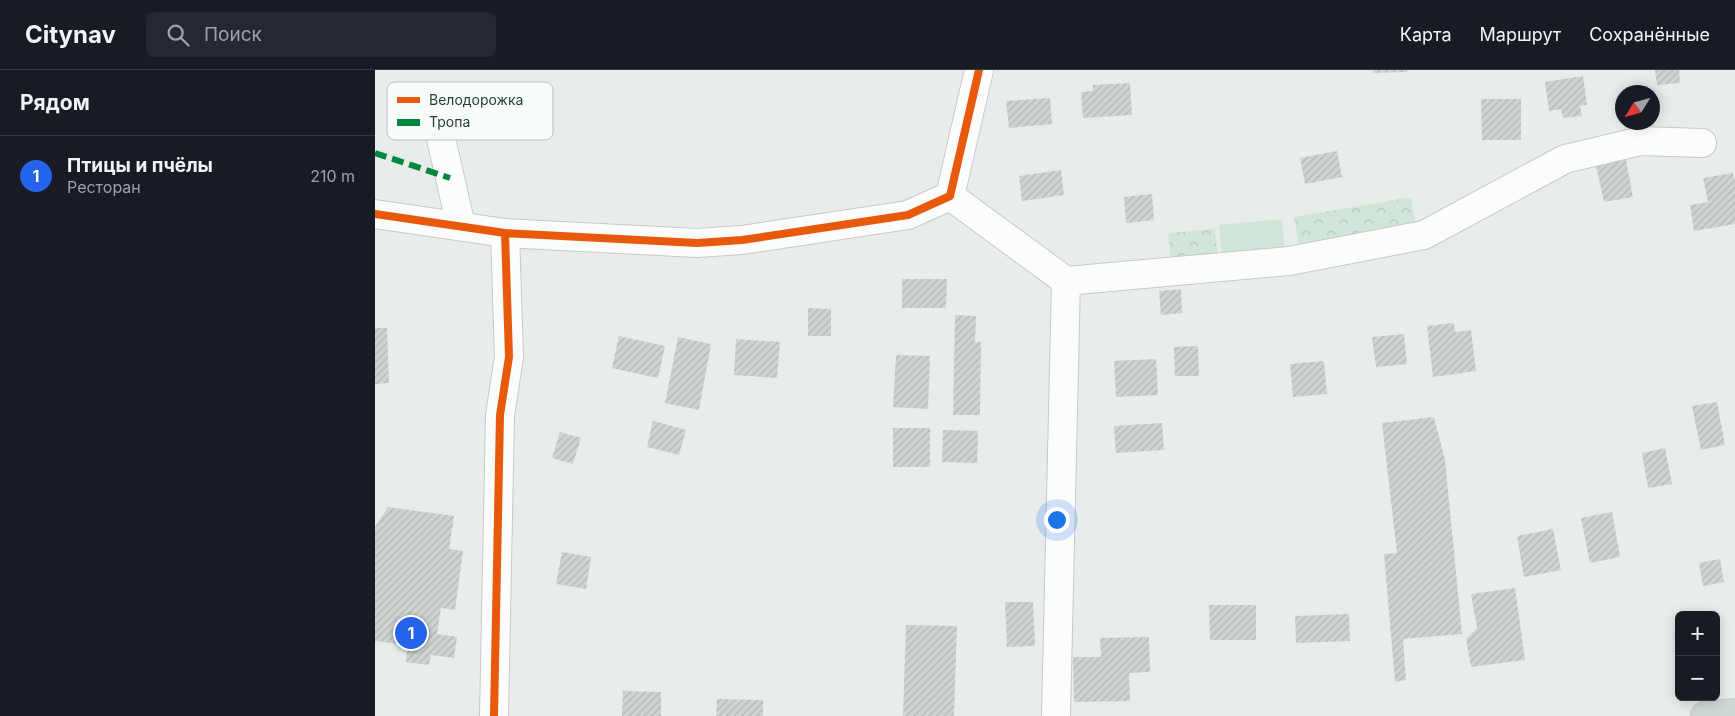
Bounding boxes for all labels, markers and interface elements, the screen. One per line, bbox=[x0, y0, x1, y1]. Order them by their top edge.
search box bbox=[146, 12, 496, 57]
text: Citynav bbox=[25, 20, 116, 49]
icon: search bbox=[164, 21, 192, 49]
text: Поиск bbox=[204, 23, 262, 46]
text: Карта bbox=[1400, 24, 1452, 45]
text: Маршрут bbox=[1480, 24, 1561, 45]
text: Сохранённые bbox=[1589, 24, 1710, 45]
legend bbox=[387, 82, 553, 140]
north arrow bbox=[1615, 85, 1660, 130]
text: Рядом bbox=[20, 90, 90, 115]
text: Велодорожка bbox=[429, 91, 523, 108]
text: Тропа bbox=[429, 113, 470, 130]
text: Птицы и пчёлы bbox=[67, 154, 213, 177]
text: 1 bbox=[33, 166, 39, 186]
text: 210 m bbox=[310, 166, 355, 186]
text: Ресторан bbox=[67, 177, 141, 197]
your location bbox=[1044, 507, 1070, 533]
map controls bbox=[1675, 611, 1720, 701]
button: + bbox=[1675, 611, 1720, 656]
pin: 1 bbox=[395, 614, 427, 652]
button: − bbox=[1675, 656, 1720, 701]

